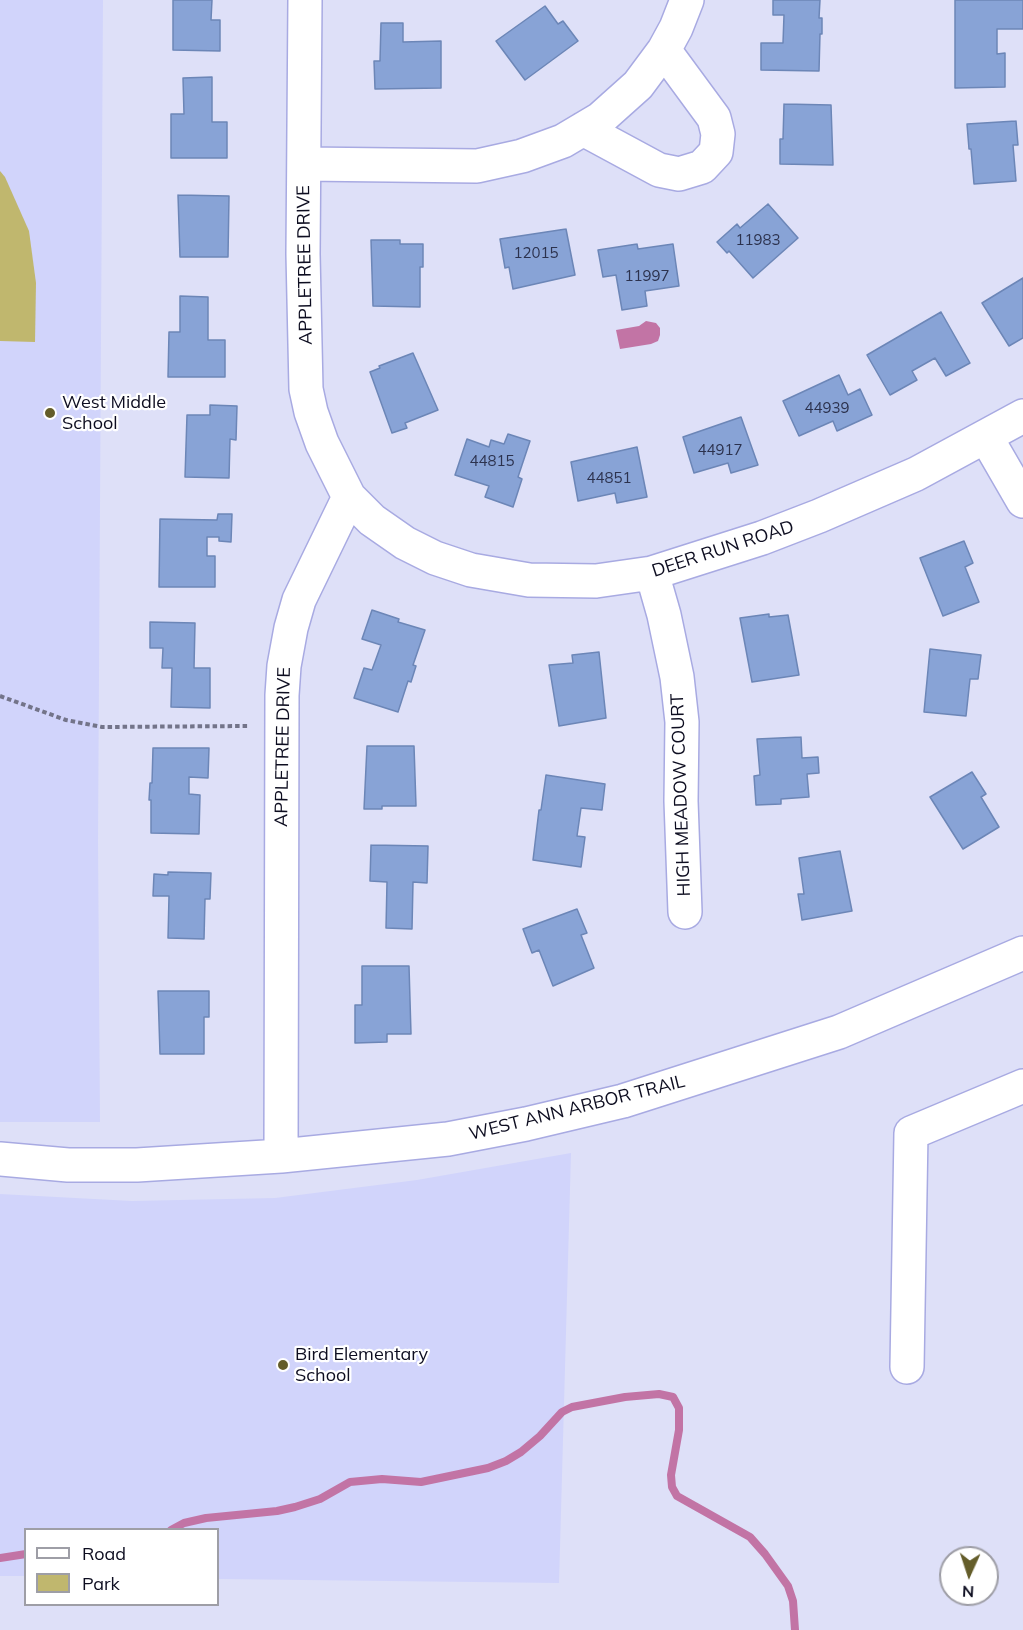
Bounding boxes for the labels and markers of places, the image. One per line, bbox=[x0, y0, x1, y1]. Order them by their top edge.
place label: West Middle School bbox=[62, 392, 166, 434]
marker: West Middle School bbox=[43, 406, 57, 420]
place label: Bird Elementary School bbox=[295, 1344, 428, 1386]
marker: Bird Elementary School bbox=[276, 1358, 290, 1372]

